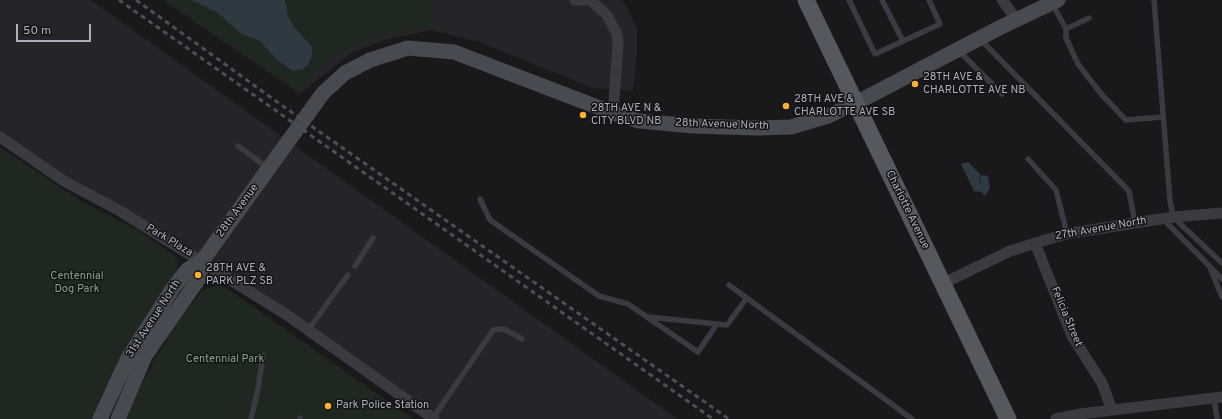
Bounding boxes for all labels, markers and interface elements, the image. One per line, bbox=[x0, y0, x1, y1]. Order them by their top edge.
scale bar bbox=[18, 16, 93, 42]
text: 50 m bbox=[23, 23, 51, 39]
place label: 28TH AVE & CHARLOTTE AVE NB bbox=[923, 71, 1025, 97]
marker: 28TH AVE & CHARLOTTE AVE NB bbox=[910, 79, 920, 89]
place label: 28TH AVE & CHARLOTTE AVE SB bbox=[794, 93, 895, 119]
marker: 28TH AVE & CHARLOTTE AVE SB bbox=[781, 101, 791, 111]
place label: 28TH AVE N & CITY BLVD NB bbox=[591, 102, 661, 128]
marker: 28TH AVE N & CITY BLVD NB bbox=[578, 110, 588, 120]
street label: 28th Avenue North bbox=[675, 117, 769, 133]
street label: Charlotte Avenue bbox=[882, 169, 932, 251]
street label: 28th Avenue bbox=[214, 182, 262, 240]
street label: 27th Avenue North bbox=[1054, 214, 1148, 244]
street label: Park Plaza bbox=[143, 222, 195, 260]
place label: 28TH AVE & PARK PLZ SB bbox=[206, 262, 273, 288]
park label: Centennial Dog Park bbox=[50, 270, 104, 296]
marker: 28TH AVE & PARK PLZ SB bbox=[193, 270, 203, 280]
street label: 31st Avenue North bbox=[124, 278, 184, 360]
street label: Felicia Street bbox=[1047, 285, 1085, 349]
park label: Centennial Park bbox=[186, 353, 264, 367]
place label: Park Police Station bbox=[336, 399, 429, 413]
marker: Park Police Station bbox=[323, 401, 333, 411]

